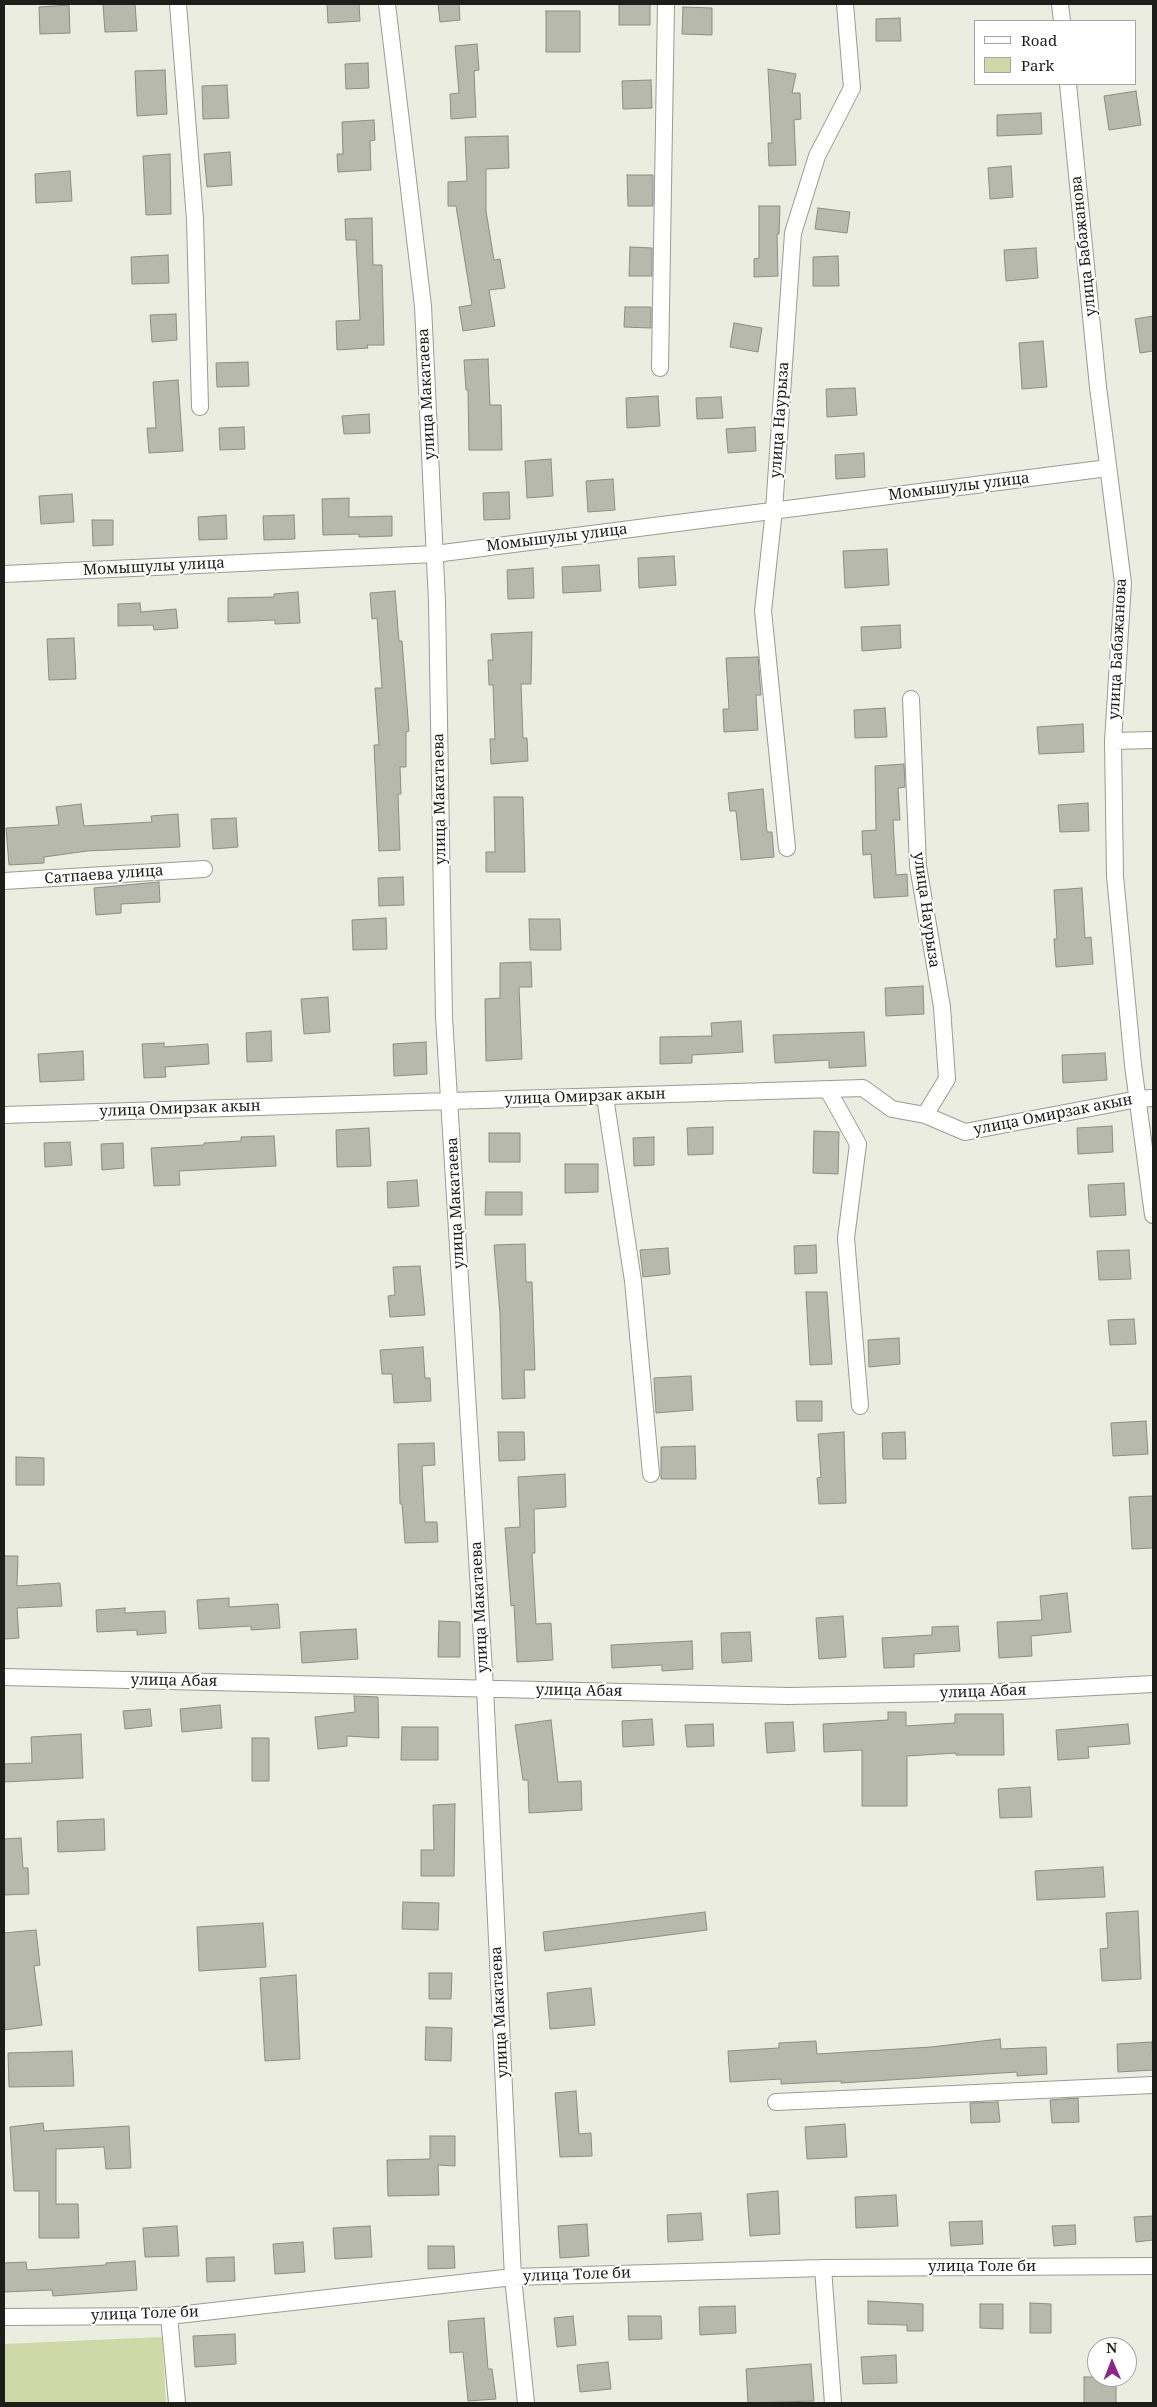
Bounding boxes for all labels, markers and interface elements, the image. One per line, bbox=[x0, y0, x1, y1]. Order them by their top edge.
legend bbox=[974, 20, 1137, 85]
text: Road bbox=[1021, 30, 1057, 50]
text: Park bbox=[1021, 55, 1054, 75]
street label: улица Бабажанова bbox=[1068, 175, 1100, 317]
street label: улица Макатаева bbox=[415, 328, 439, 460]
street label: улица Наурыза bbox=[767, 361, 793, 479]
street label: Момышулы улица bbox=[887, 469, 1031, 505]
street label: Момышулы улица bbox=[485, 520, 629, 556]
street label: Момышулы улица bbox=[83, 554, 225, 580]
street label: улица Бабажанова bbox=[1105, 578, 1131, 720]
street label: улица Макатаева bbox=[430, 733, 450, 865]
street label: улица Наурыза bbox=[909, 851, 943, 969]
street label: Сатпаева улица bbox=[44, 862, 164, 888]
street label: улица Омирзак акын bbox=[504, 1085, 666, 1109]
street label: улица Омирзак акын bbox=[972, 1091, 1134, 1139]
street label: улица Омирзак акын bbox=[99, 1097, 261, 1121]
street label: улица Макатаева bbox=[444, 1137, 468, 1269]
street label: улица Макатаева bbox=[468, 1541, 492, 1673]
street label: улица Абая bbox=[131, 1671, 217, 1691]
street label: улица Абая bbox=[536, 1681, 622, 1701]
street label: улица Абая bbox=[939, 1681, 1027, 1703]
street label: улица Макатаева bbox=[488, 1946, 512, 2078]
street label: улица Толе би bbox=[928, 2258, 1036, 2276]
street label: улица Толе би bbox=[523, 2264, 631, 2286]
street label: улица Толе би bbox=[91, 2303, 199, 2325]
north arrow bbox=[1087, 2337, 1137, 2387]
text: N bbox=[1106, 2338, 1117, 2357]

